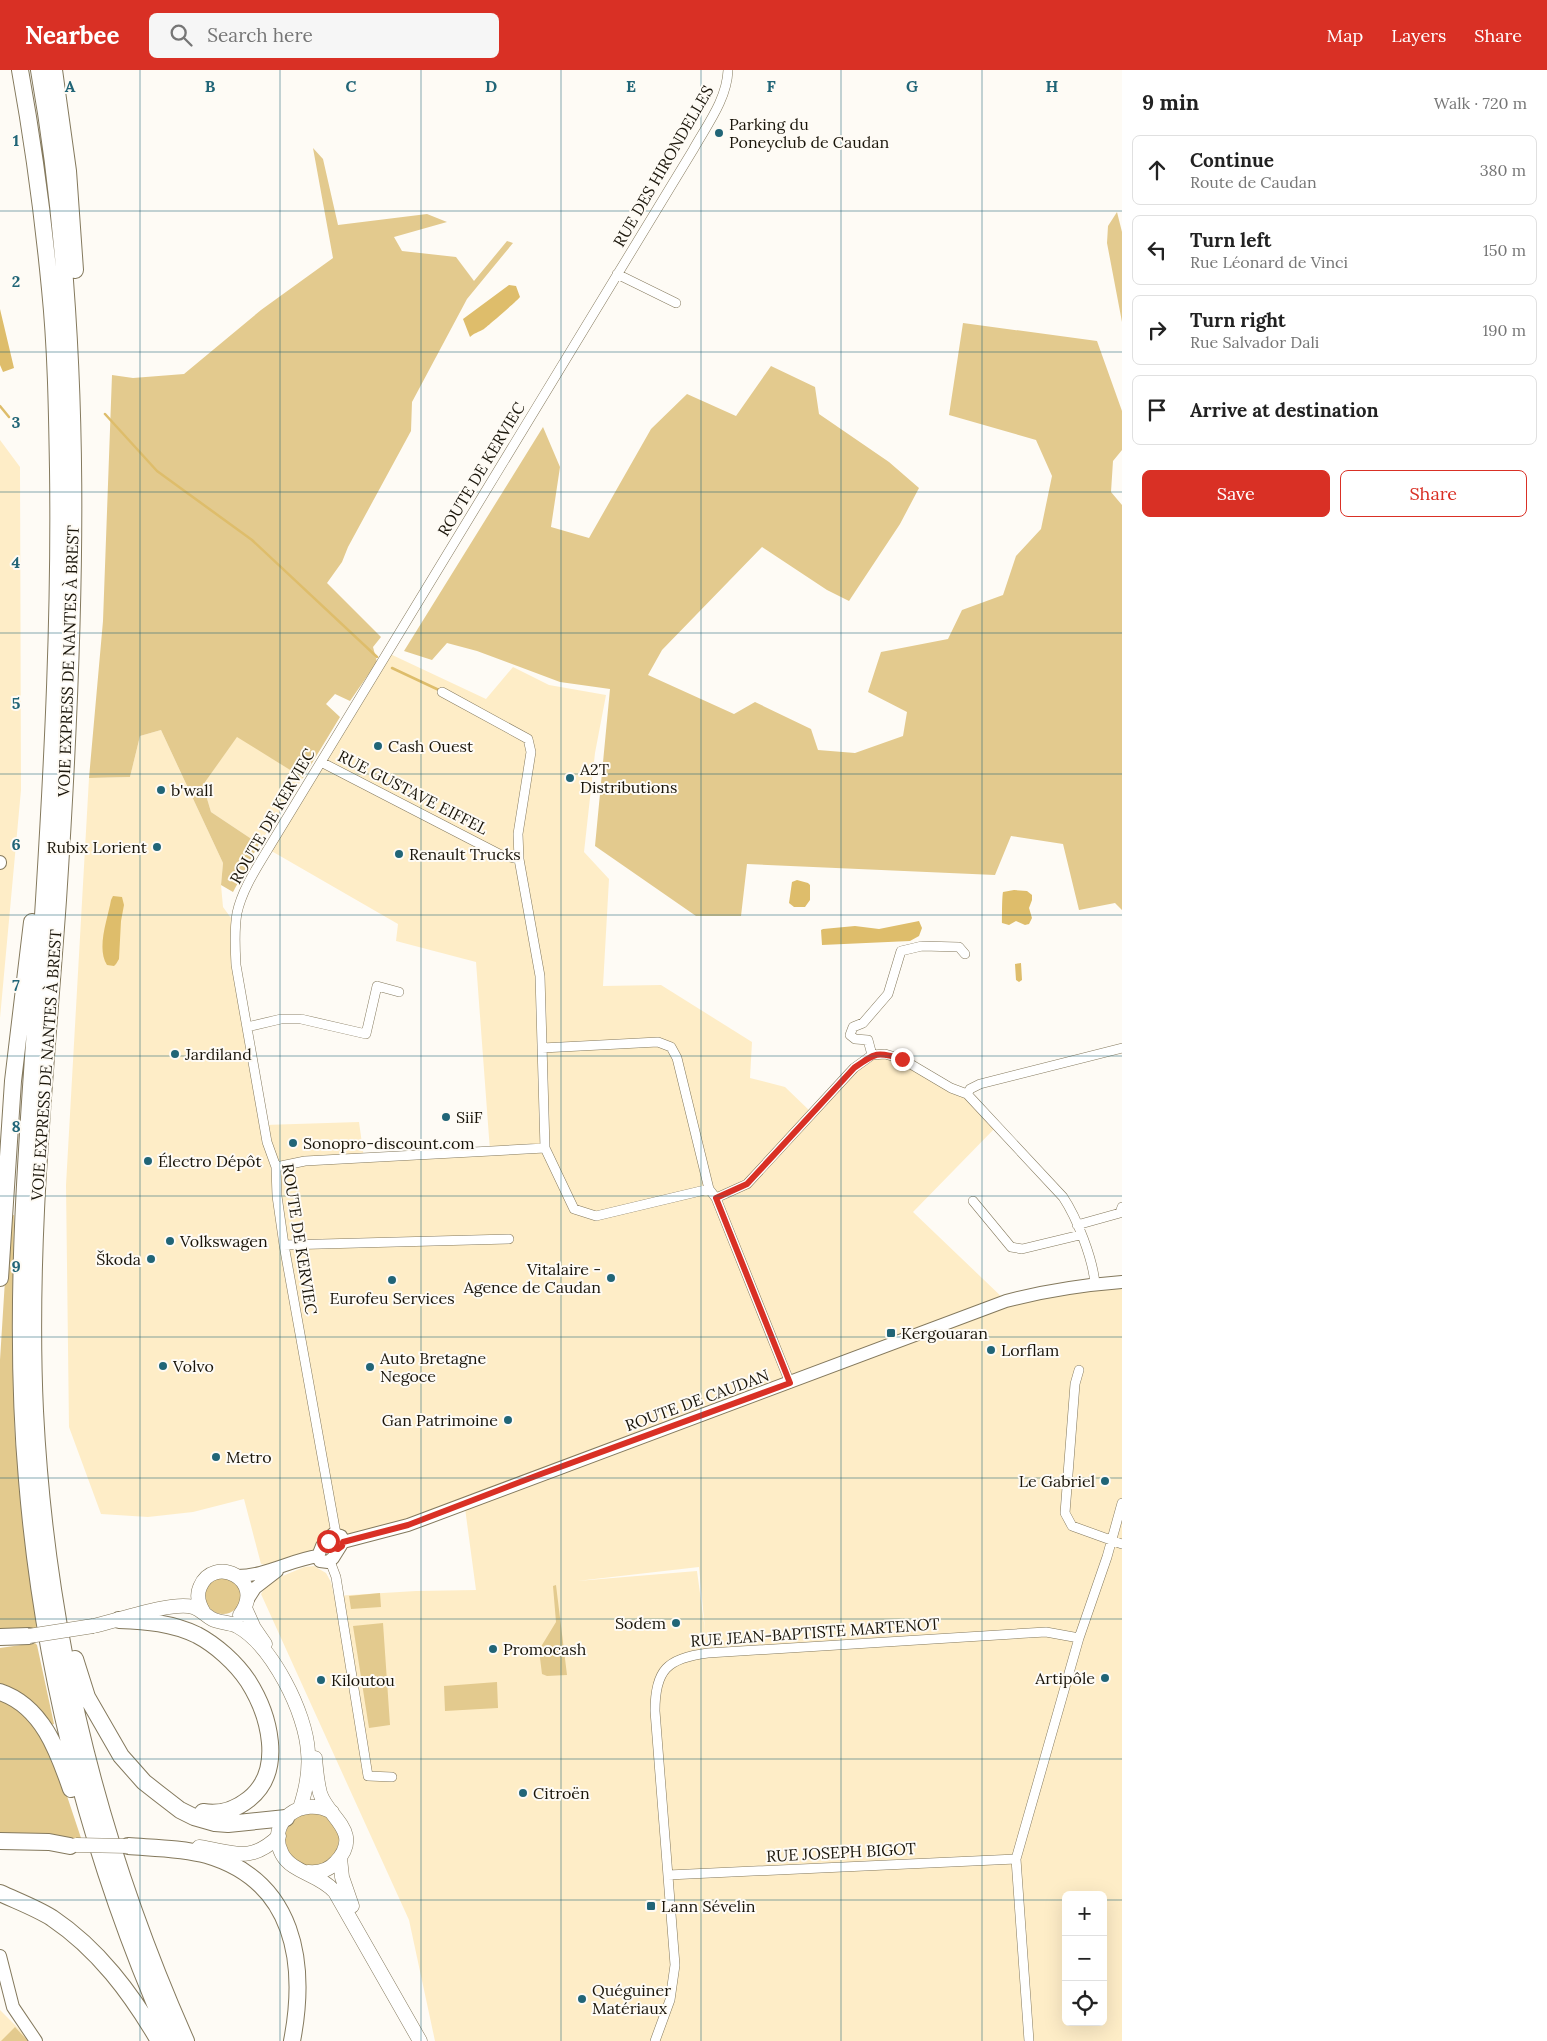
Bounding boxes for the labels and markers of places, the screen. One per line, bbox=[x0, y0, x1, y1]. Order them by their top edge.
place label: Parking du Poneyclub de Caudan bbox=[729, 114, 890, 152]
marker: Parking du Poneyclub de Caudan bbox=[713, 127, 725, 139]
place label: Cash Ouest bbox=[388, 736, 474, 756]
marker: Cash Ouest bbox=[372, 740, 384, 752]
place label: A2T Distributions bbox=[579, 759, 677, 797]
marker: A2T Distributions bbox=[564, 772, 576, 784]
place label: b'wall bbox=[171, 780, 213, 800]
marker: b'wall bbox=[155, 784, 167, 796]
place label: Rubix Lorient bbox=[46, 837, 148, 857]
marker: Rubix Lorient bbox=[151, 841, 163, 853]
place label: Renault Trucks bbox=[409, 844, 521, 864]
marker: Renault Trucks bbox=[393, 848, 405, 860]
place label: Jardiland bbox=[184, 1044, 252, 1064]
marker: Jardiland bbox=[169, 1048, 181, 1060]
place label: SiiF bbox=[456, 1107, 483, 1127]
marker: SiiF bbox=[440, 1111, 452, 1123]
place label: Sonopro-discount.com bbox=[303, 1133, 475, 1153]
marker: Sonopro-discount.com bbox=[287, 1137, 299, 1149]
place label: Électro Dépôt bbox=[158, 1151, 262, 1171]
marker: Électro Dépôt bbox=[142, 1155, 154, 1167]
place label: Volkswagen bbox=[179, 1231, 268, 1251]
marker: Volkswagen bbox=[164, 1235, 176, 1247]
place label: Škoda bbox=[96, 1249, 141, 1269]
marker: Škoda bbox=[145, 1253, 157, 1265]
place label: Vitalaire - Agence de Caudan bbox=[463, 1259, 601, 1297]
marker: Vitalaire - Agence de Caudan bbox=[605, 1272, 617, 1284]
marker: Eurofeu Services bbox=[386, 1274, 398, 1286]
place label: Eurofeu Services bbox=[329, 1288, 455, 1308]
place label: Kergouaran bbox=[901, 1323, 988, 1343]
marker: Kergouaran bbox=[885, 1327, 897, 1339]
place label: Lorflam bbox=[1001, 1340, 1059, 1360]
marker: Lorflam bbox=[985, 1344, 997, 1356]
place label: Auto Bretagne Negoce bbox=[379, 1348, 487, 1386]
place label: Volvo bbox=[172, 1356, 214, 1376]
marker: Volvo bbox=[157, 1360, 169, 1372]
marker: Auto Bretagne Negoce bbox=[364, 1361, 376, 1373]
place label: Gan Patrimoine bbox=[382, 1410, 498, 1430]
marker: Gan Patrimoine bbox=[502, 1414, 514, 1426]
place label: Metro bbox=[226, 1447, 272, 1467]
marker: Metro bbox=[210, 1451, 222, 1463]
place label: Le Gabriel bbox=[1019, 1471, 1095, 1491]
marker: Le Gabriel bbox=[1099, 1475, 1111, 1487]
place label: Sodem bbox=[615, 1613, 666, 1633]
marker: Sodem bbox=[670, 1617, 682, 1629]
place label: Promocash bbox=[503, 1639, 587, 1659]
marker: Promocash bbox=[487, 1643, 499, 1655]
place label: Artipôle bbox=[1034, 1668, 1095, 1688]
place label: Kiloutou bbox=[331, 1670, 395, 1690]
marker: Artipôle bbox=[1099, 1672, 1111, 1684]
marker: Kiloutou bbox=[315, 1674, 327, 1686]
place label: Citroën bbox=[533, 1783, 590, 1803]
marker: Citroën bbox=[517, 1787, 529, 1799]
place label: Lann Sévelin bbox=[661, 1896, 756, 1916]
marker: Lann Sévelin bbox=[645, 1900, 657, 1912]
place label: Quéguiner Matériaux bbox=[592, 1980, 671, 2018]
marker: Quéguiner Matériaux bbox=[576, 1993, 588, 2005]

